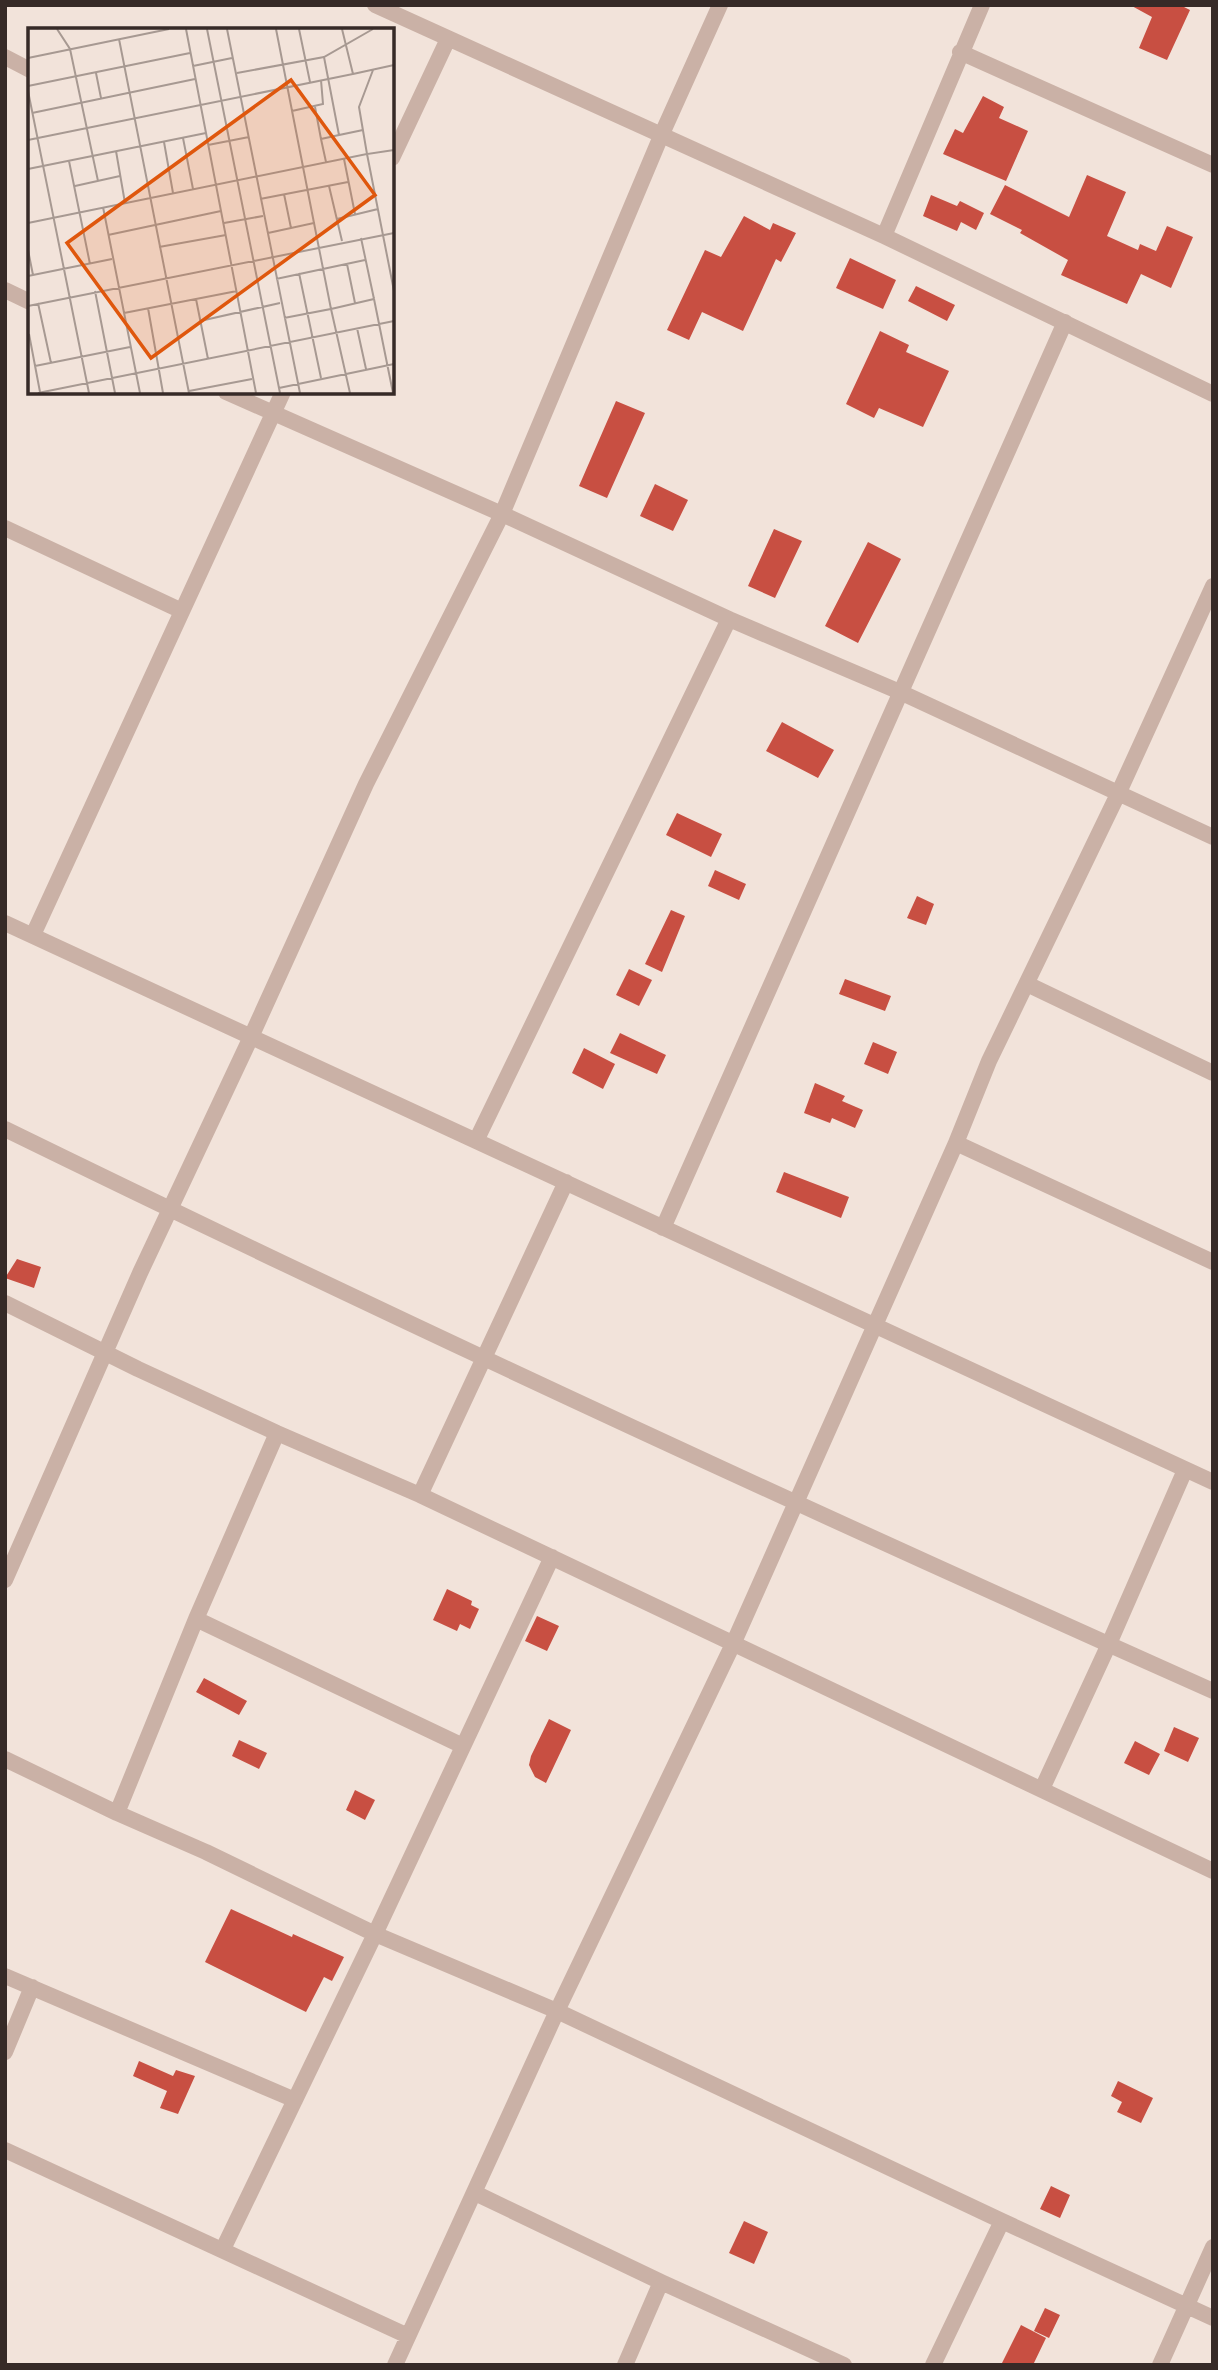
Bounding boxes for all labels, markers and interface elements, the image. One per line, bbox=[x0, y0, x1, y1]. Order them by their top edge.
inset map bbox=[28, 28, 394, 394]

